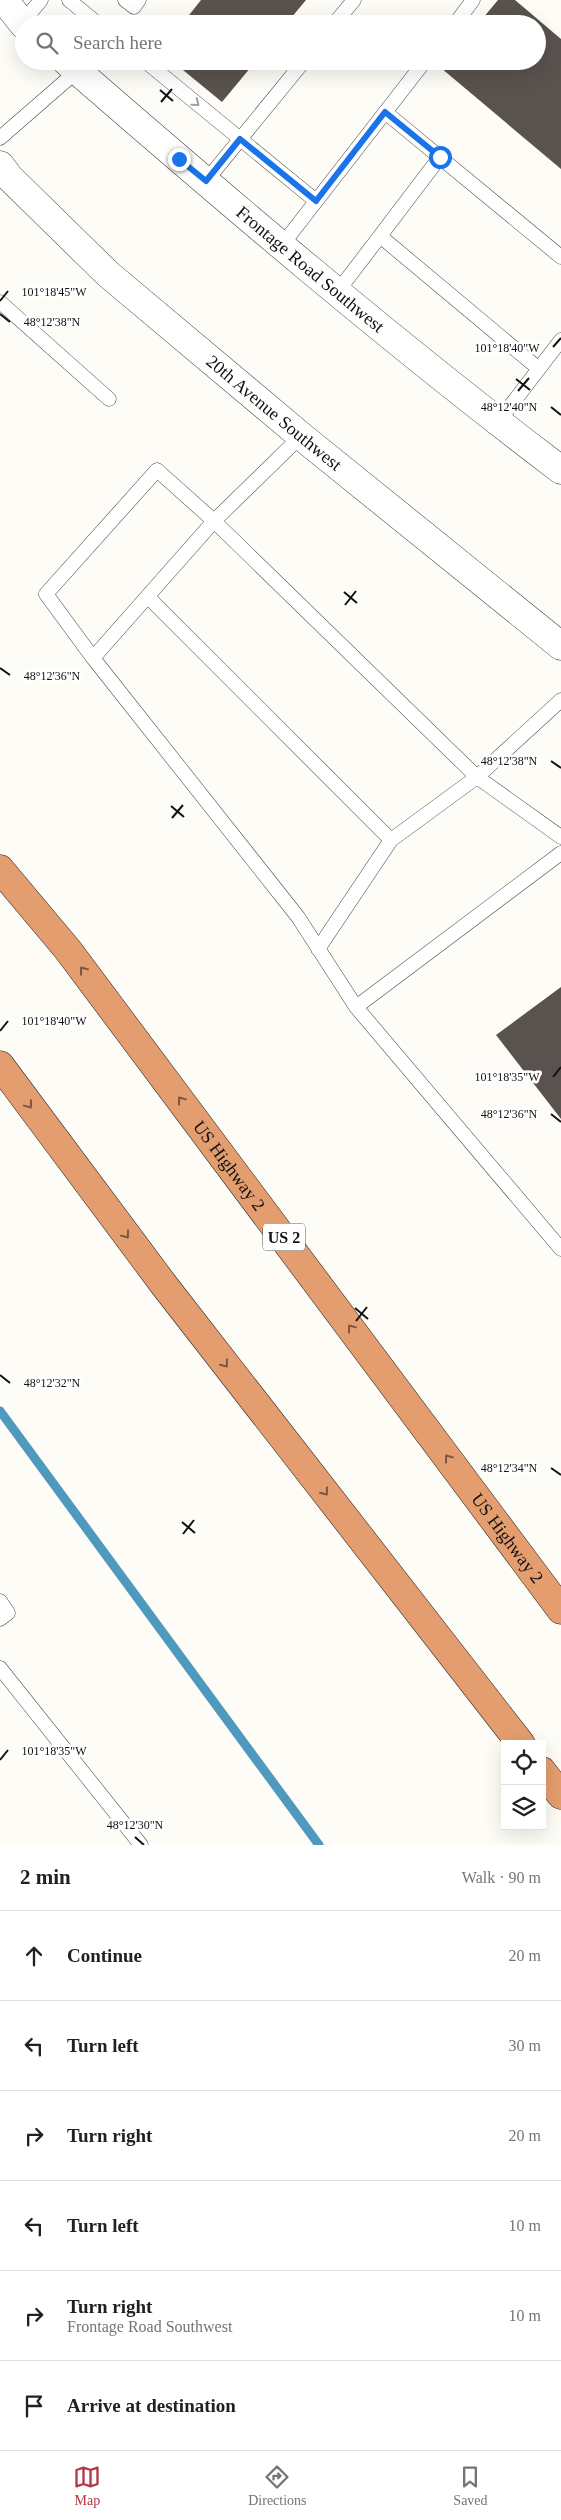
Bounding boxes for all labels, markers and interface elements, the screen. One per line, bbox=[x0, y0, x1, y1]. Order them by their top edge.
search box bbox=[15, 15, 546, 70]
icon: search bbox=[33, 29, 61, 57]
text: Search here bbox=[73, 32, 162, 53]
one-way arrow bbox=[190, 97, 199, 105]
route start bbox=[429, 146, 452, 169]
route end bbox=[168, 148, 191, 171]
street label: Frontage Road Southwest bbox=[232, 202, 388, 337]
text: 101°18'45"W bbox=[21, 285, 87, 299]
text: 48°12'38"N bbox=[24, 315, 81, 329]
text: 101°18'40"W bbox=[474, 341, 540, 355]
street label: 20th Avenue Southwest bbox=[202, 351, 346, 475]
text: 48°12'40"N bbox=[481, 400, 538, 414]
text: 48°12'36"N bbox=[24, 669, 81, 683]
text: 48°12'38"N bbox=[481, 754, 538, 768]
one-way arrow bbox=[80, 966, 89, 976]
text: 101°18'40"W bbox=[21, 1014, 87, 1028]
text: 101°18'35"W bbox=[474, 1070, 540, 1084]
one-way arrow bbox=[178, 1097, 186, 1106]
one-way arrow bbox=[23, 1099, 32, 1109]
text: 48°12'36"N bbox=[481, 1107, 538, 1121]
street label: US Highway 2 bbox=[189, 1117, 269, 1215]
road number: US 2 bbox=[263, 1224, 305, 1250]
one-way arrow bbox=[121, 1229, 129, 1238]
one-way arrow bbox=[349, 1325, 357, 1334]
one-way arrow bbox=[220, 1358, 228, 1367]
text: 48°12'32"N bbox=[24, 1376, 81, 1390]
one-way arrow bbox=[446, 1455, 454, 1464]
text: 48°12'34"N bbox=[481, 1461, 538, 1475]
one-way arrow bbox=[319, 1486, 328, 1496]
street label: US Highway 2 bbox=[467, 1489, 547, 1587]
map controls bbox=[501, 1740, 546, 1830]
button: locate bbox=[501, 1740, 546, 1785]
text: 101°18'35"W bbox=[21, 1744, 87, 1758]
button: layers bbox=[501, 1785, 546, 1830]
text: 48°12'30"N bbox=[107, 1818, 164, 1832]
text: 2 min bbox=[20, 1865, 71, 1889]
text: Walk · 90 m bbox=[462, 1869, 541, 1886]
icon: ahead bbox=[20, 1942, 48, 1970]
text: Continue bbox=[67, 1945, 142, 1966]
text: 20 m bbox=[509, 1947, 541, 1964]
icon: left bbox=[20, 2032, 48, 2060]
text: Turn left bbox=[67, 2035, 139, 2056]
text: 30 m bbox=[509, 2037, 541, 2054]
icon: right bbox=[20, 2122, 48, 2150]
text: Turn right bbox=[67, 2125, 152, 2146]
text: 20 m bbox=[509, 2127, 541, 2144]
icon: left bbox=[20, 2212, 48, 2240]
text: Turn left bbox=[67, 2215, 139, 2236]
text: 10 m bbox=[509, 2217, 541, 2234]
text: Turn right bbox=[67, 2296, 152, 2317]
icon: right bbox=[20, 2302, 48, 2330]
text: 10 m bbox=[509, 2307, 541, 2324]
text: Frontage Road Southwest bbox=[67, 2318, 232, 2335]
icon: arrive bbox=[20, 2392, 48, 2420]
text: Arrive at destination bbox=[67, 2395, 236, 2416]
tab: Map bbox=[73, 2463, 101, 2509]
tab: Directions bbox=[248, 2463, 307, 2509]
tab: Saved bbox=[453, 2463, 488, 2509]

